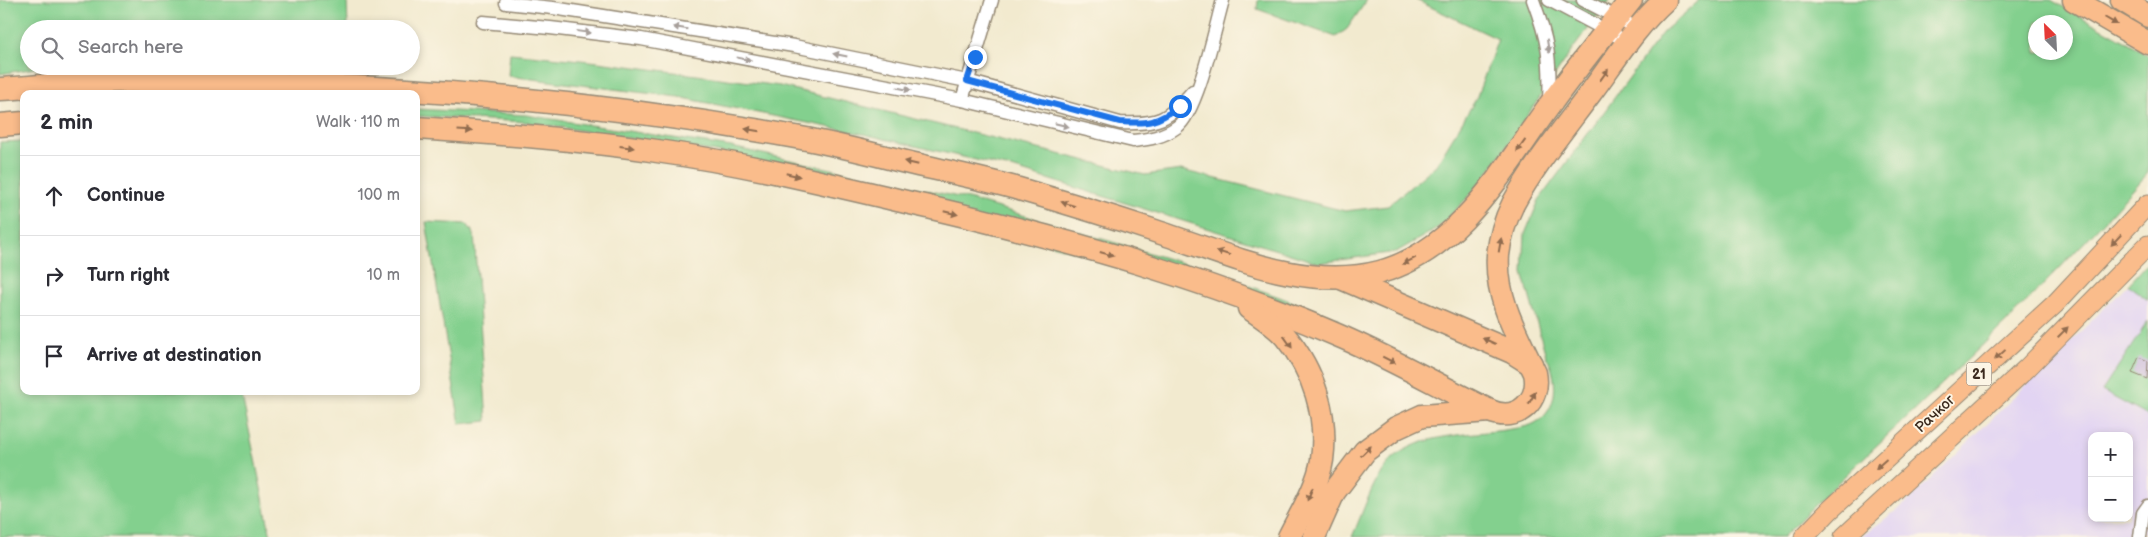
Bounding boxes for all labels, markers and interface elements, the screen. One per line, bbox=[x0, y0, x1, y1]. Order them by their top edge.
north arrow bbox=[2028, 15, 2073, 60]
one-way arrow bbox=[2104, 17, 2117, 26]
search box bbox=[20, 20, 420, 75]
one-way arrow bbox=[671, 23, 687, 31]
one-way arrow bbox=[576, 28, 592, 36]
icon: search bbox=[38, 34, 66, 62]
text: Search here bbox=[78, 36, 183, 59]
one-way arrow bbox=[1544, 39, 1552, 55]
route end bbox=[964, 46, 987, 69]
one-way arrow bbox=[832, 51, 847, 59]
one-way arrow bbox=[737, 55, 752, 63]
one-way arrow bbox=[1598, 69, 1609, 82]
one-way arrow bbox=[896, 85, 912, 93]
route start bbox=[1169, 95, 1192, 118]
text: 2 min bbox=[40, 110, 93, 135]
text: Walk · 110 m bbox=[316, 113, 400, 132]
one-way arrow bbox=[1055, 121, 1070, 129]
one-way arrow bbox=[743, 125, 759, 133]
one-way arrow bbox=[457, 127, 473, 135]
one-way arrow bbox=[1516, 139, 1526, 153]
one-way arrow bbox=[619, 143, 635, 151]
one-way arrow bbox=[903, 159, 918, 167]
one-way arrow bbox=[785, 171, 800, 179]
icon: ahead bbox=[40, 182, 68, 210]
text: Continue bbox=[87, 184, 165, 207]
text: 100 m bbox=[357, 186, 400, 205]
one-way arrow bbox=[1060, 199, 1075, 207]
one-way arrow bbox=[943, 209, 958, 217]
one-way arrow bbox=[2110, 234, 2122, 246]
one-way arrow bbox=[1496, 236, 1504, 252]
one-way arrow bbox=[1215, 249, 1230, 257]
one-way arrow bbox=[1100, 250, 1115, 258]
one-way arrow bbox=[1401, 256, 1416, 265]
icon: right bbox=[40, 262, 68, 290]
text: Turn right bbox=[87, 264, 170, 287]
text: 10 m bbox=[367, 266, 400, 285]
one-way arrow bbox=[2057, 326, 2069, 338]
one-way arrow bbox=[1283, 335, 1294, 348]
one-way arrow bbox=[1481, 337, 1496, 345]
icon: arrive bbox=[40, 342, 68, 370]
text: Arrive at destination bbox=[87, 344, 262, 367]
one-way arrow bbox=[1994, 349, 2007, 360]
one-way arrow bbox=[1382, 356, 1396, 364]
road number: 21 bbox=[1966, 362, 1992, 386]
one-way arrow bbox=[1527, 391, 1536, 404]
street label: Рачког bbox=[1911, 391, 1959, 437]
map controls bbox=[2088, 432, 2133, 522]
button: + bbox=[2088, 432, 2133, 477]
one-way arrow bbox=[1360, 445, 1372, 457]
one-way arrow bbox=[1875, 458, 1887, 470]
button: − bbox=[2088, 477, 2133, 522]
one-way arrow bbox=[1305, 487, 1313, 501]

